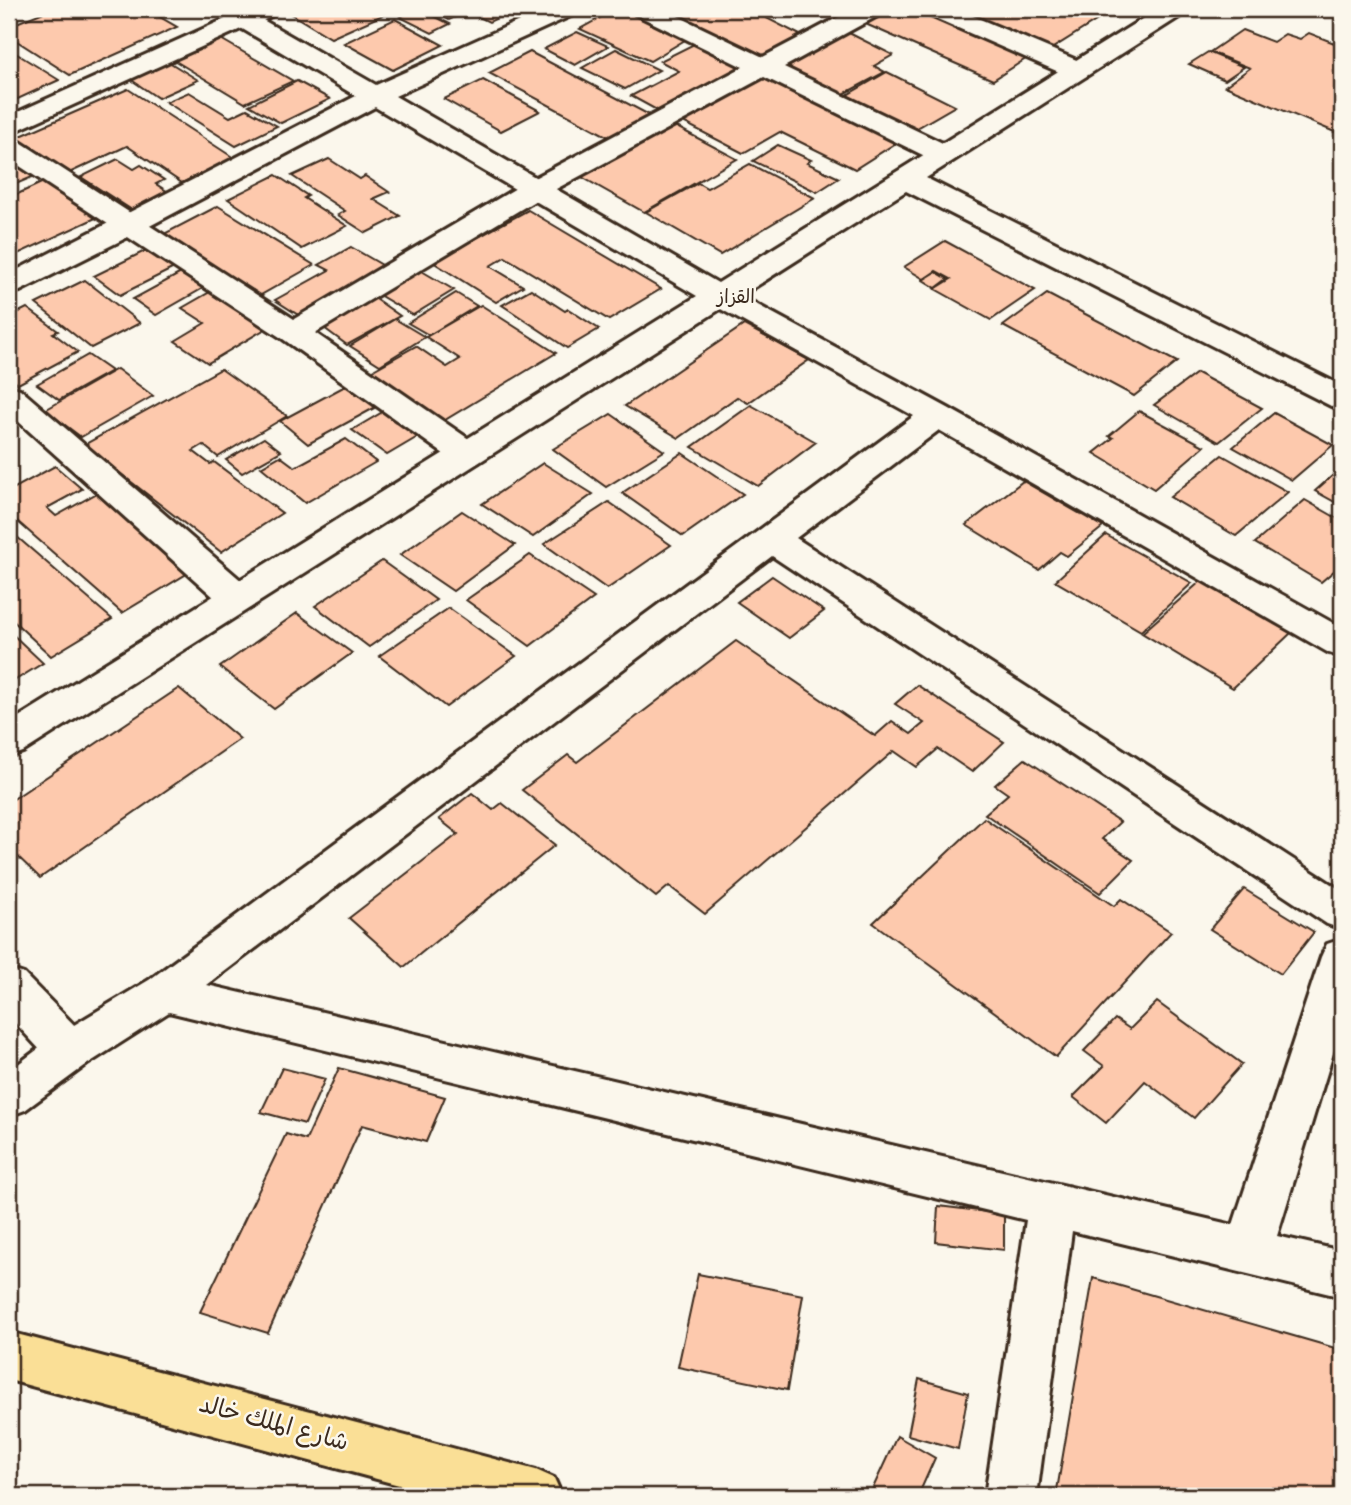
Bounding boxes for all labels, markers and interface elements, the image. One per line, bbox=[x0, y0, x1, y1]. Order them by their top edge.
district label: القزاز bbox=[715, 288, 755, 311]
street label: شارع الملك خالد bbox=[195, 1392, 351, 1460]

